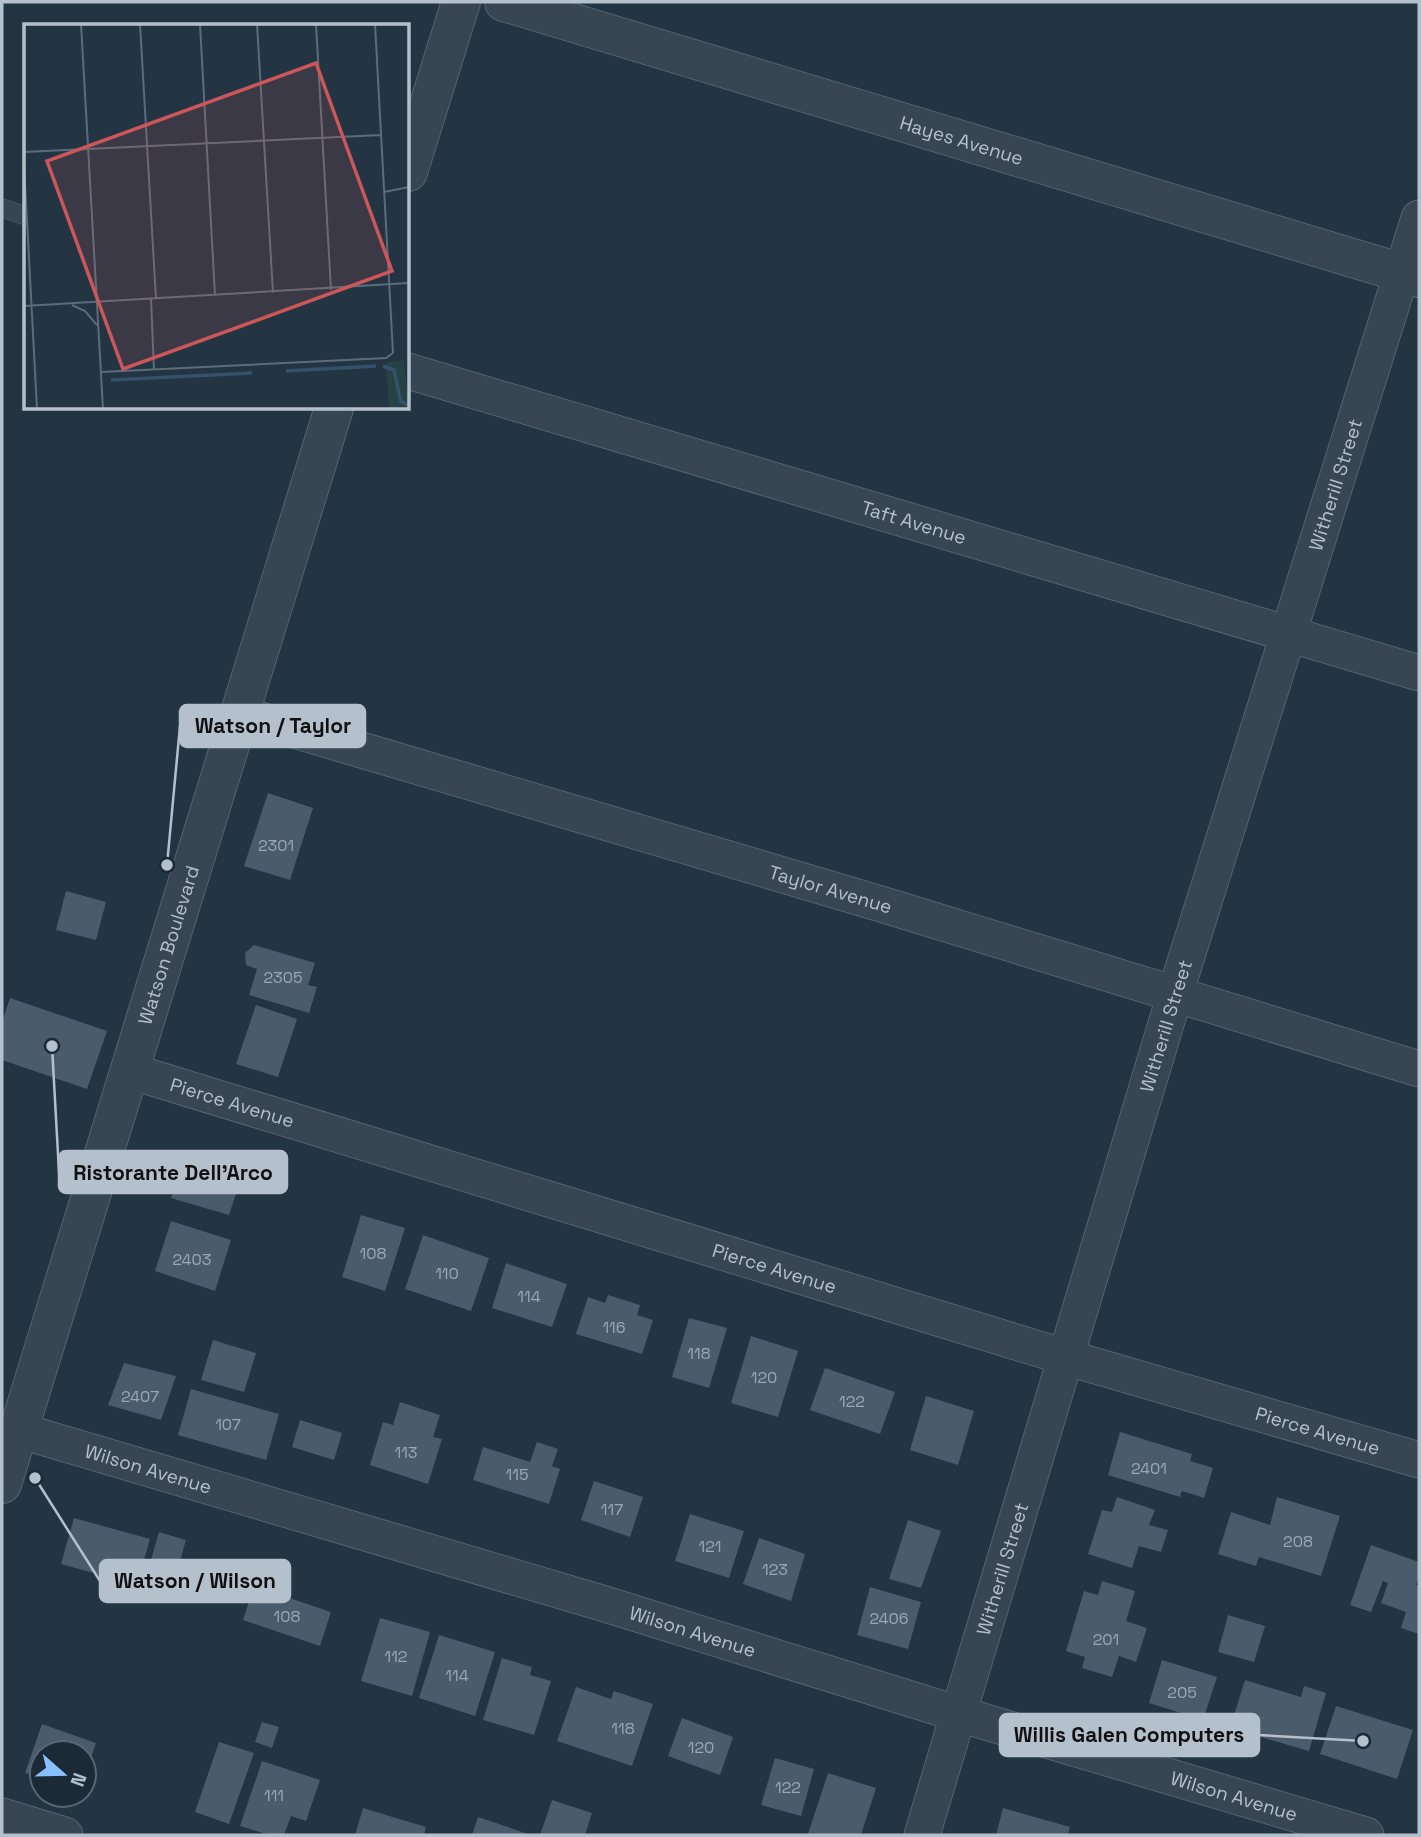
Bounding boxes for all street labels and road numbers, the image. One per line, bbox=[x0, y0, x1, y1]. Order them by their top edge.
street label: Hayes Avenue bbox=[897, 110, 1026, 170]
street label: Witherill Street bbox=[1303, 416, 1368, 554]
street label: Taft Avenue bbox=[858, 495, 969, 550]
street label: Taylor Avenue bbox=[766, 859, 895, 919]
street label: Watson Boulevard bbox=[132, 862, 205, 1028]
street label: Witherill Street bbox=[1134, 957, 1198, 1095]
street label: Pierce Avenue bbox=[167, 1072, 297, 1133]
street label: Pierce Avenue bbox=[709, 1237, 840, 1299]
street label: Pierce Avenue bbox=[1253, 1401, 1383, 1461]
street label: Wilson Avenue bbox=[82, 1438, 215, 1499]
street label: Witherill Street bbox=[970, 1500, 1034, 1638]
street label: Wilson Avenue bbox=[626, 1600, 759, 1663]
street label: Wilson Avenue bbox=[1168, 1765, 1301, 1826]

